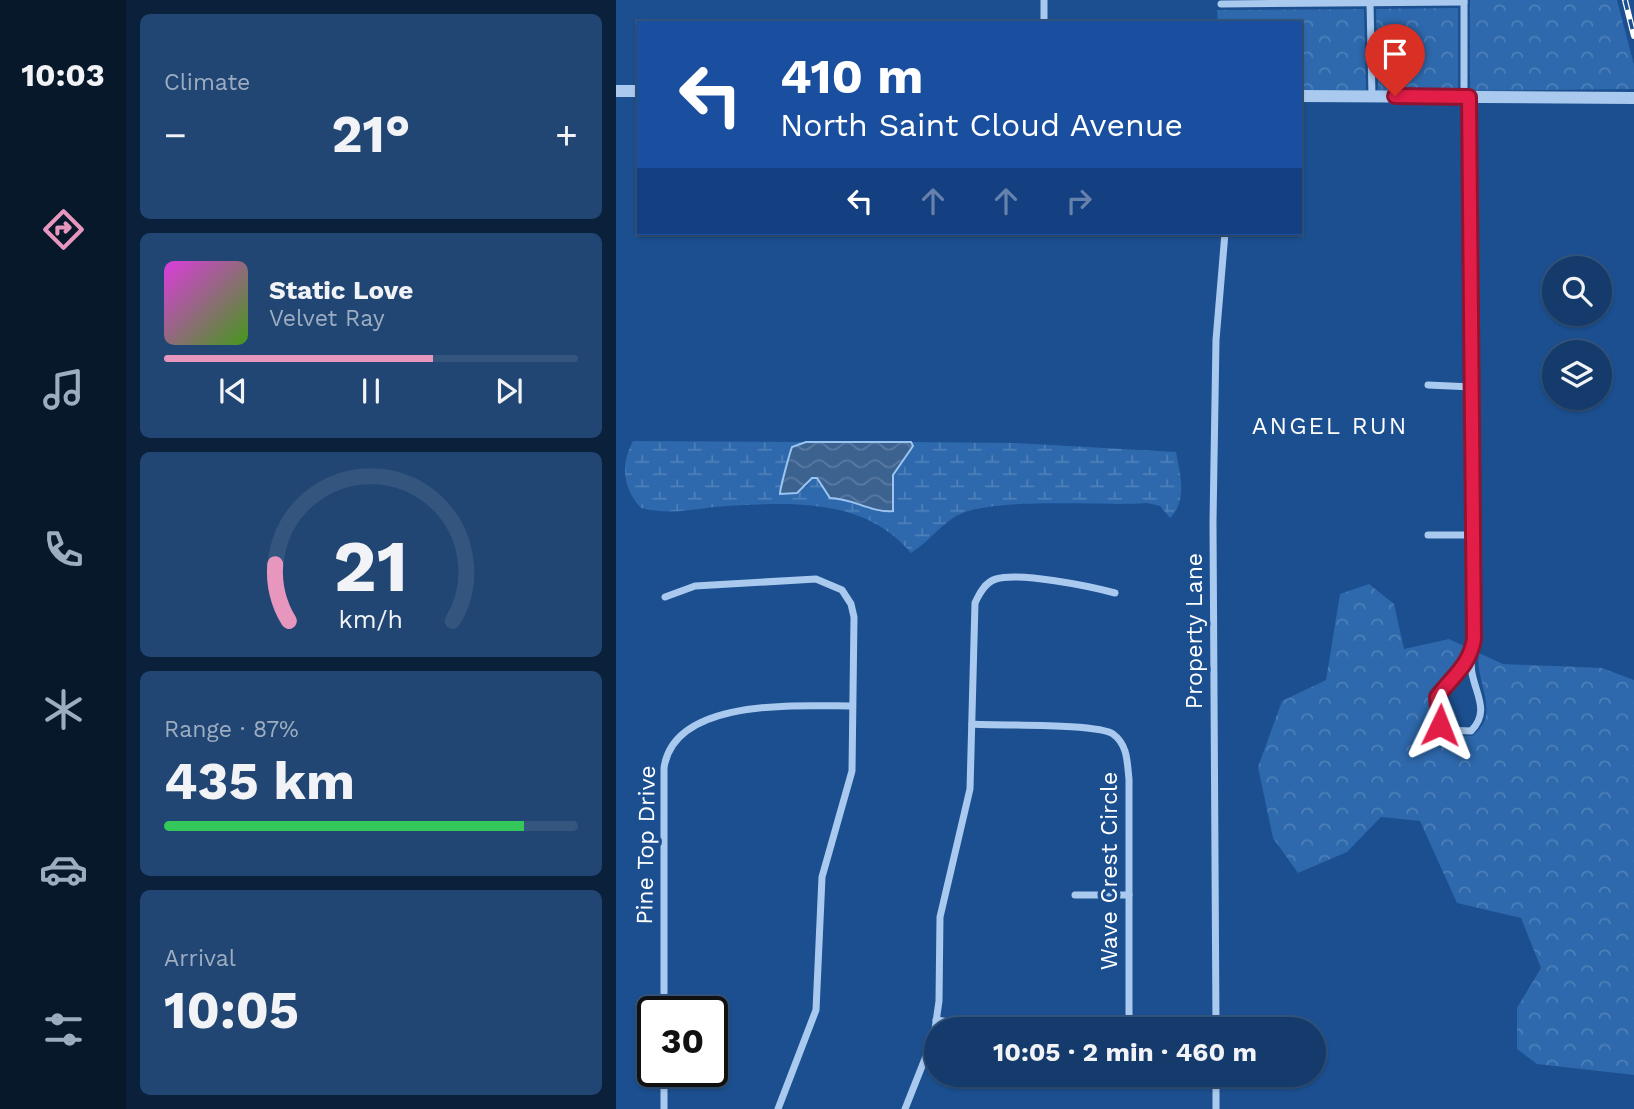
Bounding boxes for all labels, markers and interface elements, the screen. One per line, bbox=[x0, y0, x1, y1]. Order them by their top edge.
pin bbox=[1365, 24, 1425, 96]
icon: arrive bbox=[1376, 35, 1414, 73]
text: 410 m bbox=[780, 47, 923, 105]
icon: left bbox=[665, 49, 756, 140]
text: 10:03 bbox=[21, 56, 105, 94]
text: Climate bbox=[164, 69, 250, 96]
text: 21° bbox=[331, 104, 411, 165]
text: North Saint Cloud Avenue bbox=[780, 106, 1183, 144]
text: − bbox=[164, 113, 187, 157]
text: + bbox=[555, 113, 578, 157]
icon: left bbox=[841, 182, 879, 220]
icon: ahead bbox=[914, 182, 952, 220]
icon: ahead bbox=[987, 182, 1025, 220]
icon: right bbox=[1060, 182, 1098, 220]
icon: directions bbox=[39, 205, 88, 254]
map controls bbox=[1542, 256, 1612, 410]
button: search bbox=[1542, 256, 1612, 326]
text: Static Love bbox=[269, 275, 413, 305]
text: Velvet Ray bbox=[269, 305, 385, 332]
button: layers bbox=[1542, 340, 1612, 410]
icon: music bbox=[39, 365, 88, 414]
icon: previous bbox=[214, 372, 252, 410]
icon: pause bbox=[352, 372, 390, 410]
icon: next bbox=[490, 372, 528, 410]
district label: ANGEL RUN bbox=[1252, 412, 1408, 440]
text: 21 bbox=[334, 523, 408, 609]
icon: phone bbox=[39, 525, 88, 574]
street label: Property Lane bbox=[1181, 553, 1208, 709]
text: km/h bbox=[339, 604, 403, 633]
icon: climate bbox=[39, 685, 88, 734]
position arrow bbox=[1403, 688, 1477, 762]
text: Range · 87% bbox=[164, 716, 299, 743]
text: 435 km bbox=[164, 751, 355, 812]
street label: Pine Top Drive bbox=[631, 765, 661, 925]
street label: Wave Crest Circle bbox=[1096, 772, 1123, 970]
icon: car bbox=[39, 845, 88, 894]
text: Arrival bbox=[164, 945, 236, 972]
text: 10:05 bbox=[164, 980, 299, 1041]
speed limit sign: 30 bbox=[637, 996, 728, 1087]
icon: filters bbox=[39, 1005, 88, 1054]
text: 10:05 · 2 min · 460 m bbox=[993, 1037, 1257, 1067]

